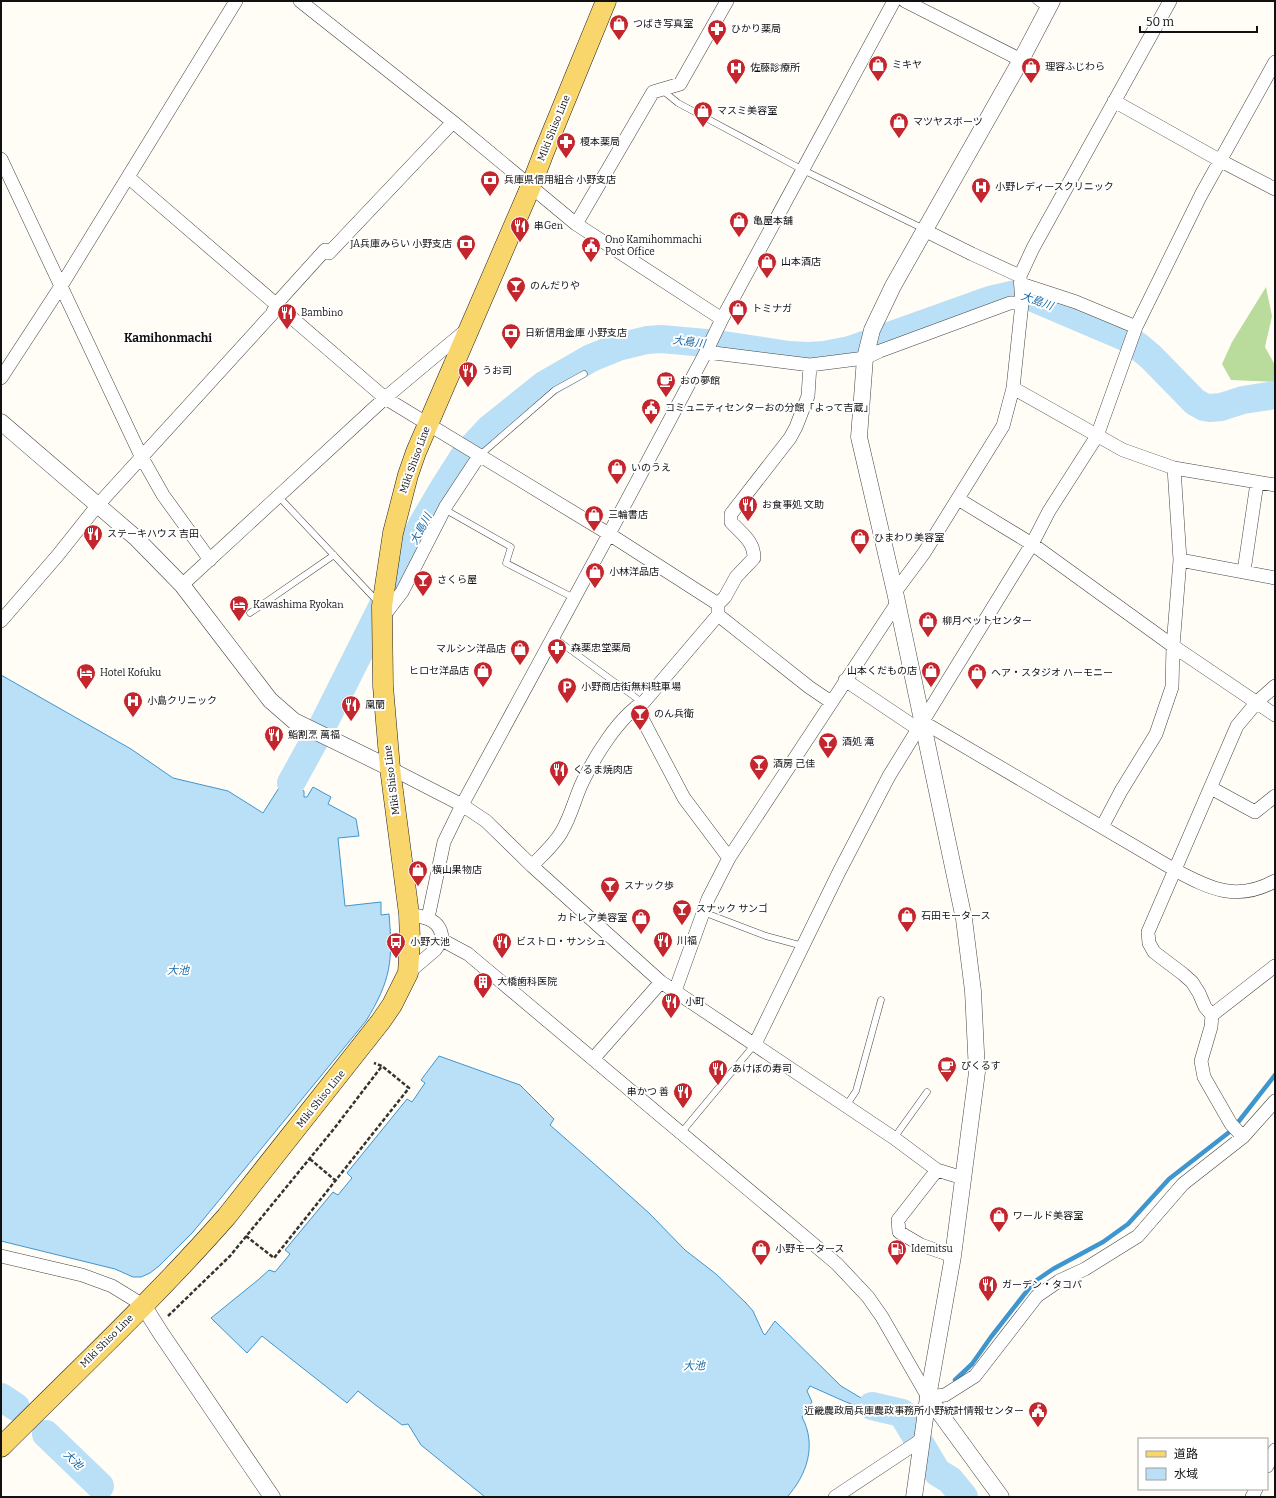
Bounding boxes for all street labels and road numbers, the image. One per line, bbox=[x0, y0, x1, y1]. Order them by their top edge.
street label: Miki Shiso Line bbox=[535, 93, 573, 163]
street label: Miki Shiso Line bbox=[397, 425, 433, 495]
street label: Miki Shiso Line bbox=[382, 744, 402, 816]
street label: Miki Shiso Line bbox=[294, 1068, 348, 1130]
street label: Miki Shiso Line bbox=[78, 1312, 136, 1370]

